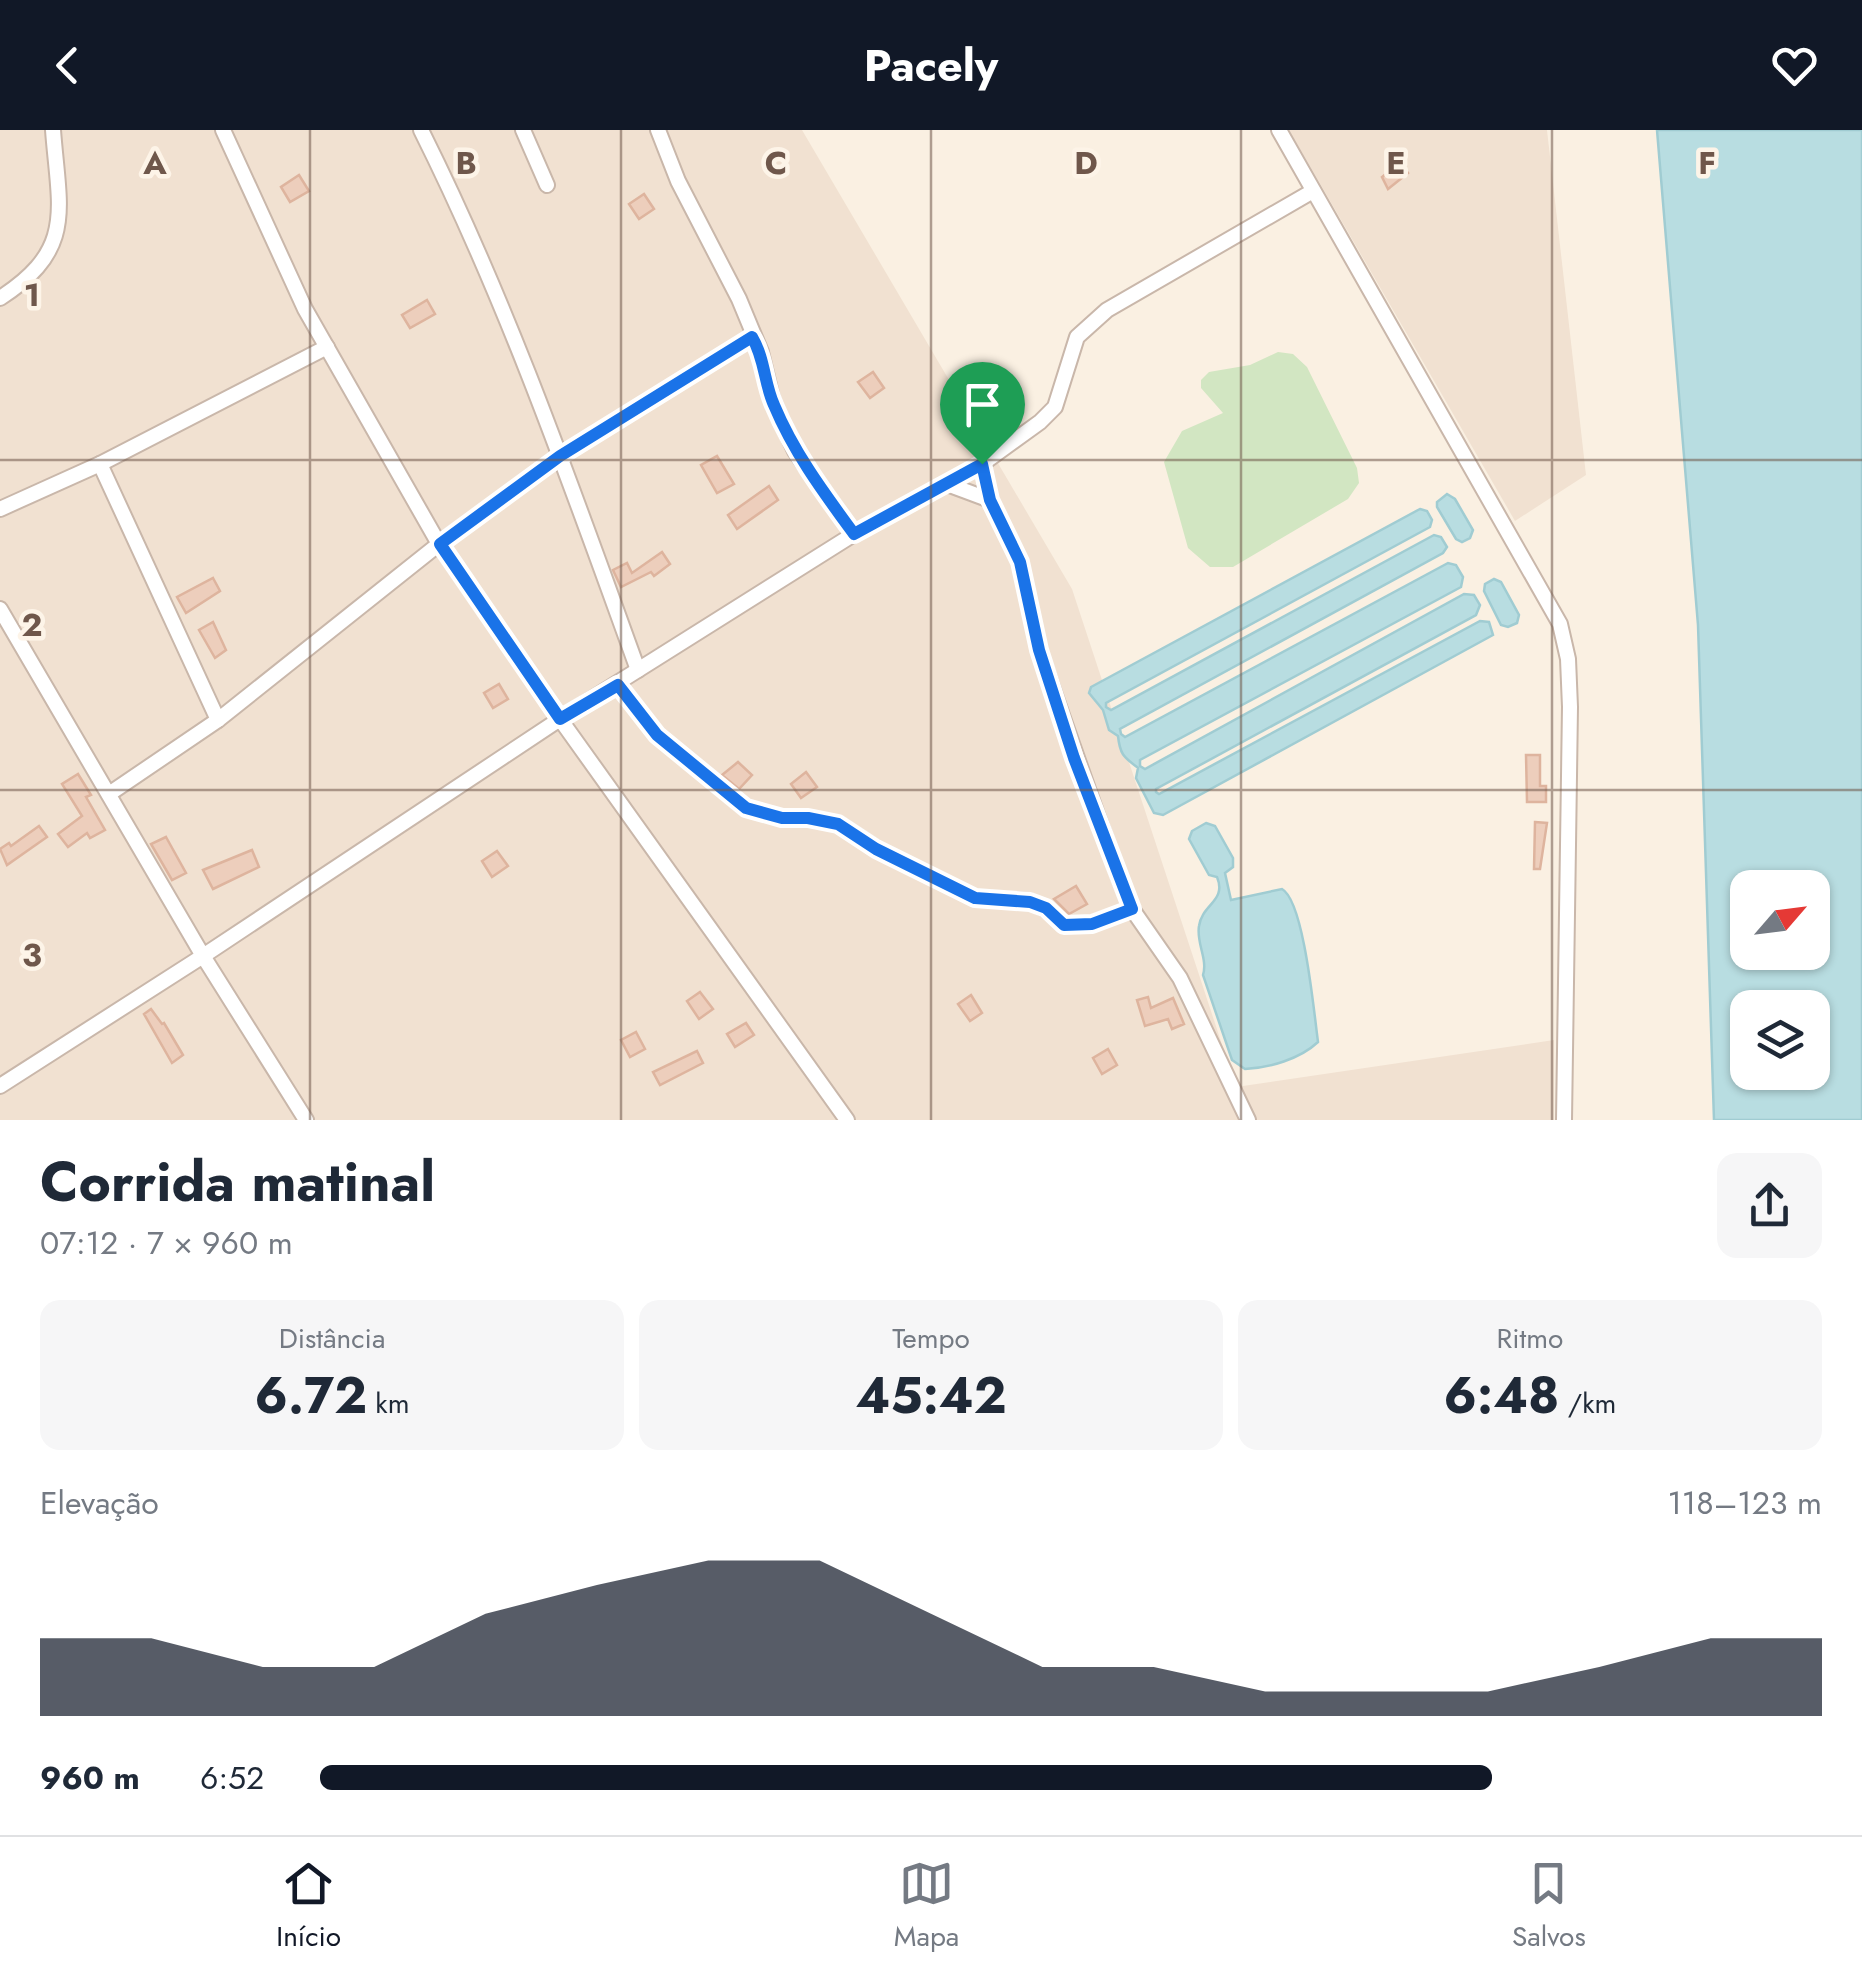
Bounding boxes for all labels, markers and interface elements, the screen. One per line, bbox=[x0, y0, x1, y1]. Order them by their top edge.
text: Pacely bbox=[864, 33, 998, 98]
icon: back bbox=[40, 38, 95, 93]
icon: heart bbox=[1767, 38, 1822, 93]
text: A bbox=[142, 140, 167, 186]
text: B bbox=[455, 140, 477, 186]
text: C bbox=[765, 140, 787, 186]
text: D bbox=[1074, 140, 1098, 186]
text: E bbox=[1386, 140, 1406, 186]
text: F bbox=[1698, 140, 1716, 186]
text: 1 bbox=[24, 272, 40, 318]
pin bbox=[940, 362, 1025, 465]
icon: arrive bbox=[955, 377, 1010, 432]
text: 2 bbox=[22, 602, 43, 648]
north arrow bbox=[1730, 870, 1830, 970]
map controls bbox=[1730, 870, 1830, 1090]
text: 3 bbox=[22, 932, 42, 978]
button: layers bbox=[1730, 990, 1830, 1090]
text: Corrida matinal bbox=[40, 1142, 435, 1222]
button: share bbox=[1717, 1153, 1822, 1258]
text: 07:12 · 7 × 960 m bbox=[40, 1220, 293, 1266]
text: Distância bbox=[279, 1318, 385, 1359]
text: Tempo bbox=[892, 1318, 970, 1359]
text: Ritmo bbox=[1497, 1318, 1563, 1359]
text: 6.72 bbox=[254, 1359, 367, 1432]
text: 45:42 bbox=[856, 1359, 1006, 1432]
text: 6:48 bbox=[1444, 1359, 1559, 1432]
text: km bbox=[367, 1383, 410, 1424]
text: /km bbox=[1559, 1383, 1616, 1424]
text: Elevação bbox=[40, 1480, 159, 1526]
text: 118–123 m bbox=[1667, 1480, 1822, 1526]
text: 960 m bbox=[40, 1755, 140, 1801]
text: 6:52 bbox=[200, 1755, 264, 1801]
tab: Início bbox=[276, 1856, 341, 1957]
tab: Mapa bbox=[894, 1856, 959, 1957]
tab: Salvos bbox=[1512, 1856, 1586, 1957]

